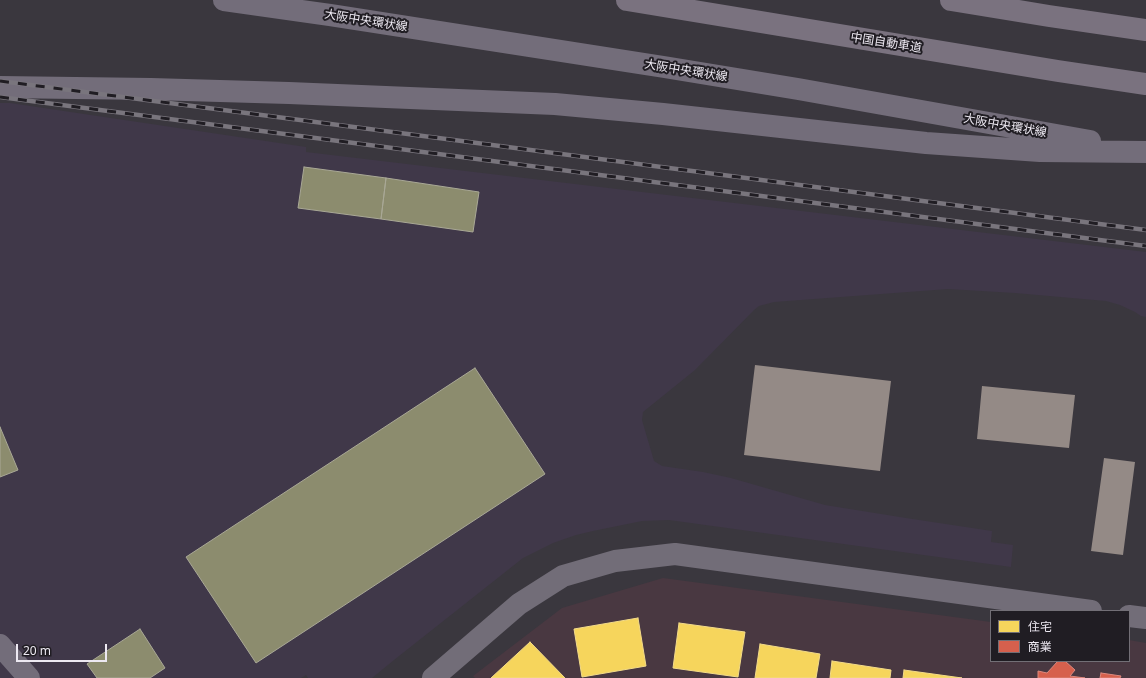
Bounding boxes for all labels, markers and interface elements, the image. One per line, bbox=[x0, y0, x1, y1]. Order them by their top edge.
street label: 大阪中央環状線 bbox=[323, 7, 409, 35]
street label: 中国自動車道 bbox=[849, 30, 923, 56]
street label: 大阪中央環状線 bbox=[643, 57, 729, 85]
street label: 大阪中央環状線 bbox=[962, 112, 1048, 140]
legend bbox=[990, 610, 1130, 662]
text: 住宅 bbox=[1028, 618, 1052, 635]
scale bar bbox=[18, 636, 109, 662]
text: 商業 bbox=[1028, 638, 1052, 655]
text: 20 m bbox=[23, 642, 51, 659]

